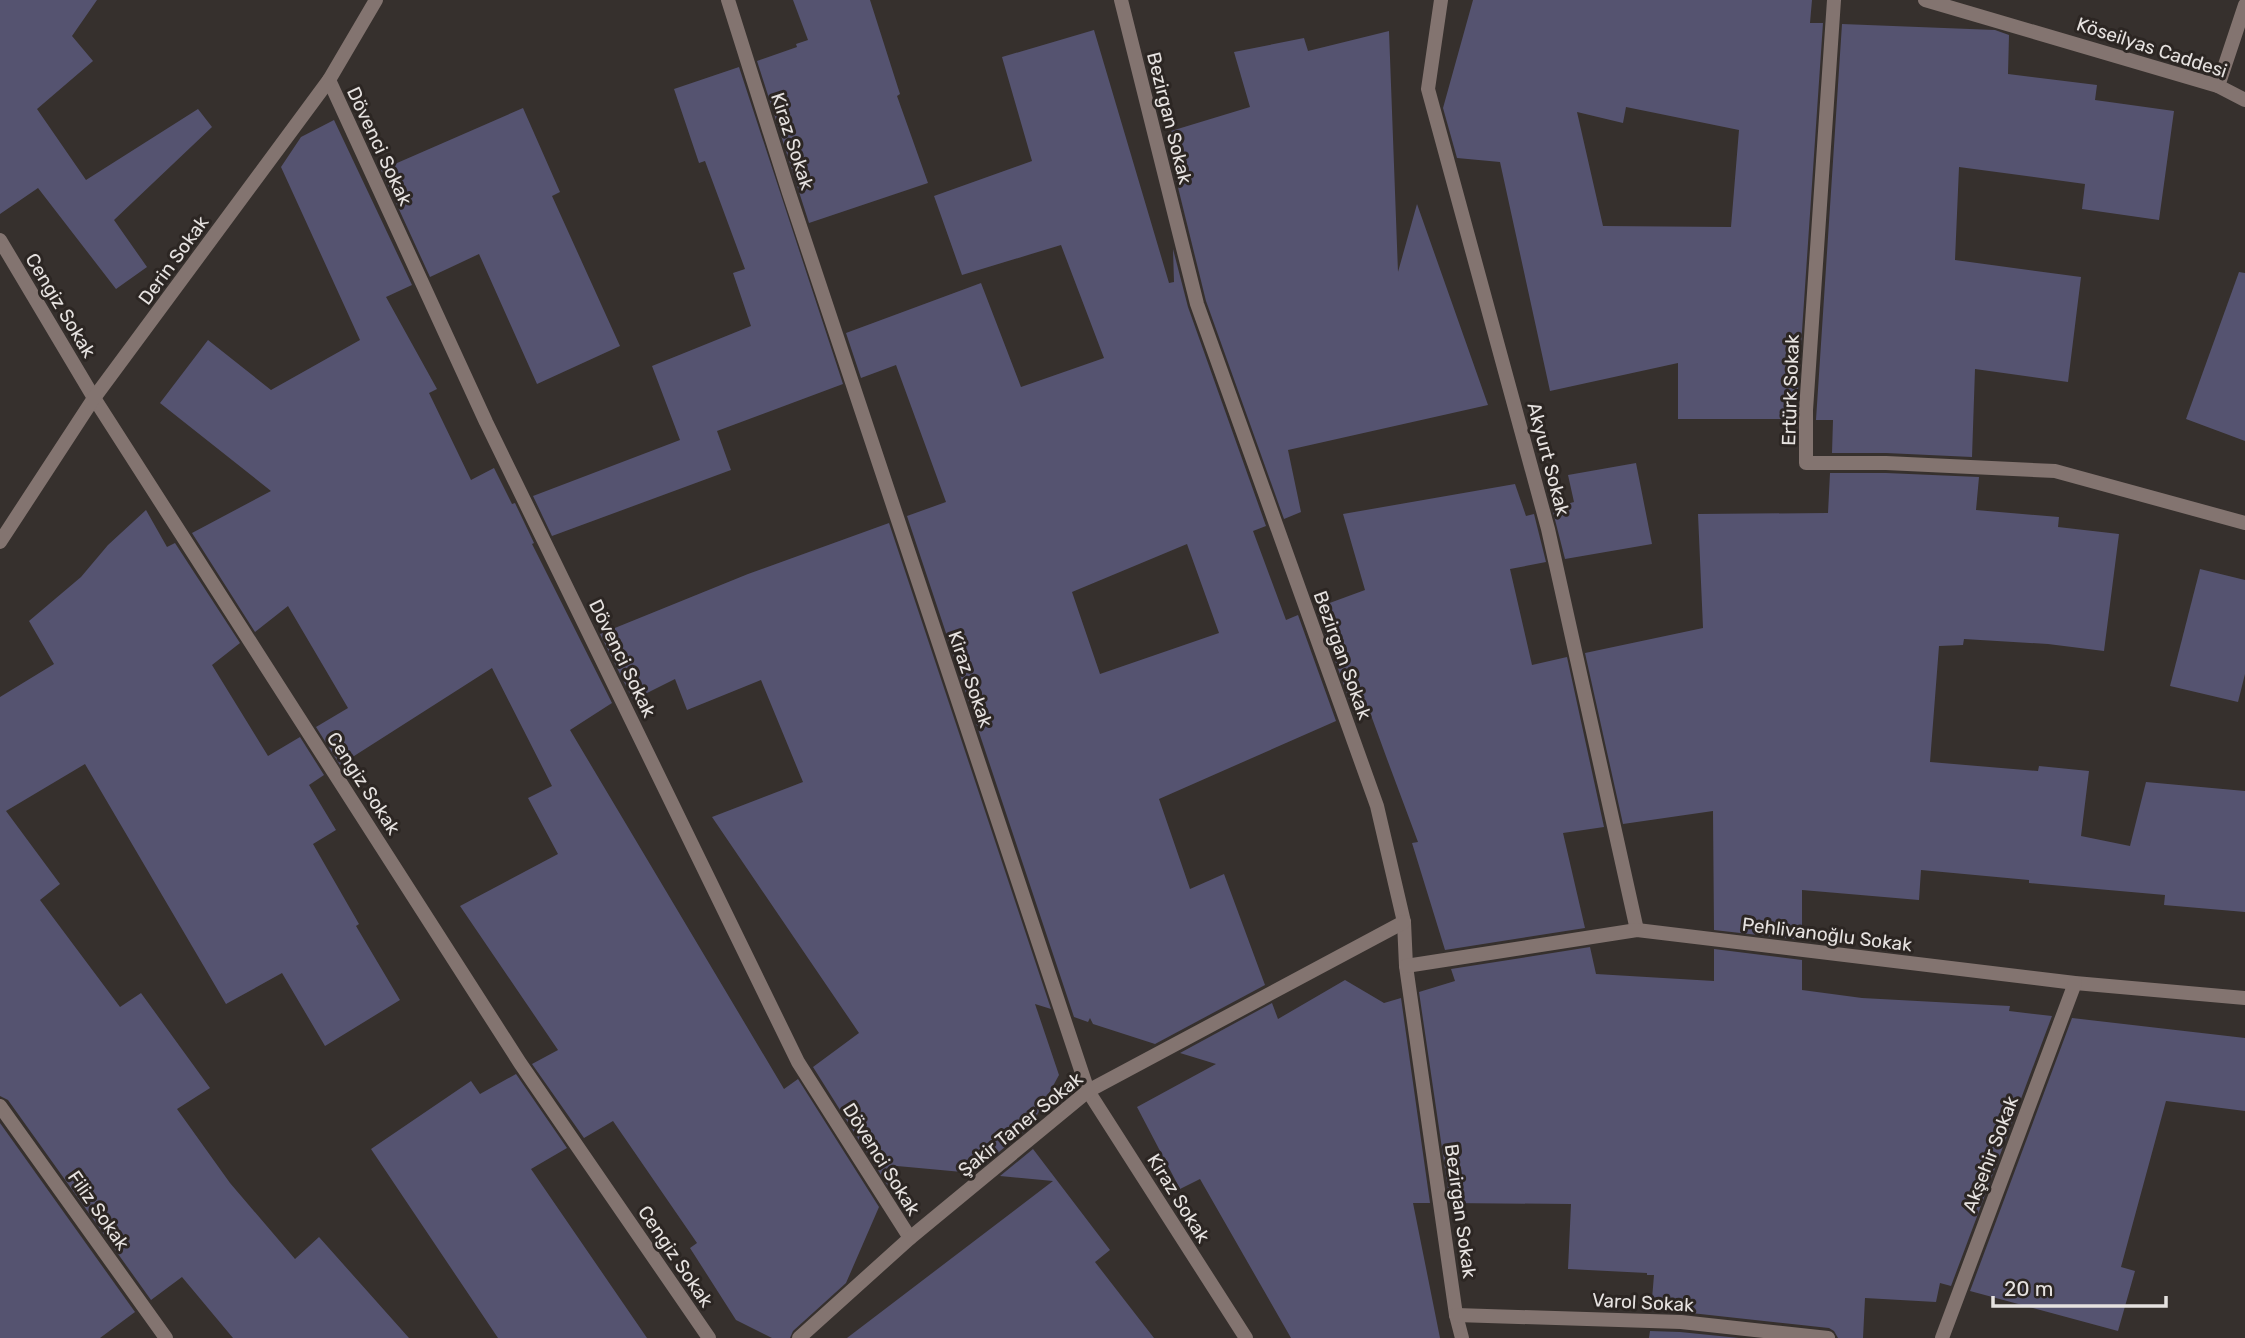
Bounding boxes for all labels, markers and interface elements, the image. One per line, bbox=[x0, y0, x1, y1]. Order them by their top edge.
street label: Köseilyas Caddesi bbox=[2074, 12, 2230, 83]
street label: Bezirgan Sokak bbox=[1142, 50, 1197, 187]
street label: Dövenci Sokak bbox=[342, 83, 417, 209]
street label: Kiraz Sokak bbox=[766, 90, 819, 193]
street label: Derin Sokak bbox=[133, 211, 213, 309]
street label: Cengiz Sokak bbox=[20, 249, 101, 362]
street label: Ertürk Sokak bbox=[1777, 334, 1804, 446]
street label: Akyurt Sokak bbox=[1522, 400, 1575, 519]
street label: Bezirgan Sokak bbox=[1309, 588, 1377, 723]
street label: Dövenci Sokak bbox=[584, 596, 661, 721]
street label: Kiraz Sokak bbox=[943, 628, 998, 731]
street label: Cengiz Sokak bbox=[322, 728, 405, 839]
street label: Pehlivanoğlu Sokak bbox=[1741, 913, 1914, 956]
street label: Şakir Taner Sokak bbox=[953, 1067, 1087, 1182]
street label: Akşehir Sokak bbox=[1958, 1093, 2023, 1216]
street label: Dövenci Sokak bbox=[838, 1099, 925, 1220]
street label: Bezirgan Sokak bbox=[1440, 1143, 1481, 1280]
street label: Kiraz Sokak bbox=[1142, 1150, 1215, 1247]
street label: Filiz Sokak bbox=[63, 1166, 134, 1255]
street label: Cengiz Sokak bbox=[633, 1201, 718, 1312]
scale bar bbox=[1993, 1264, 2166, 1308]
text: 20 m bbox=[2004, 1276, 2053, 1301]
street label: Varol Sokak bbox=[1592, 1288, 1695, 1317]

